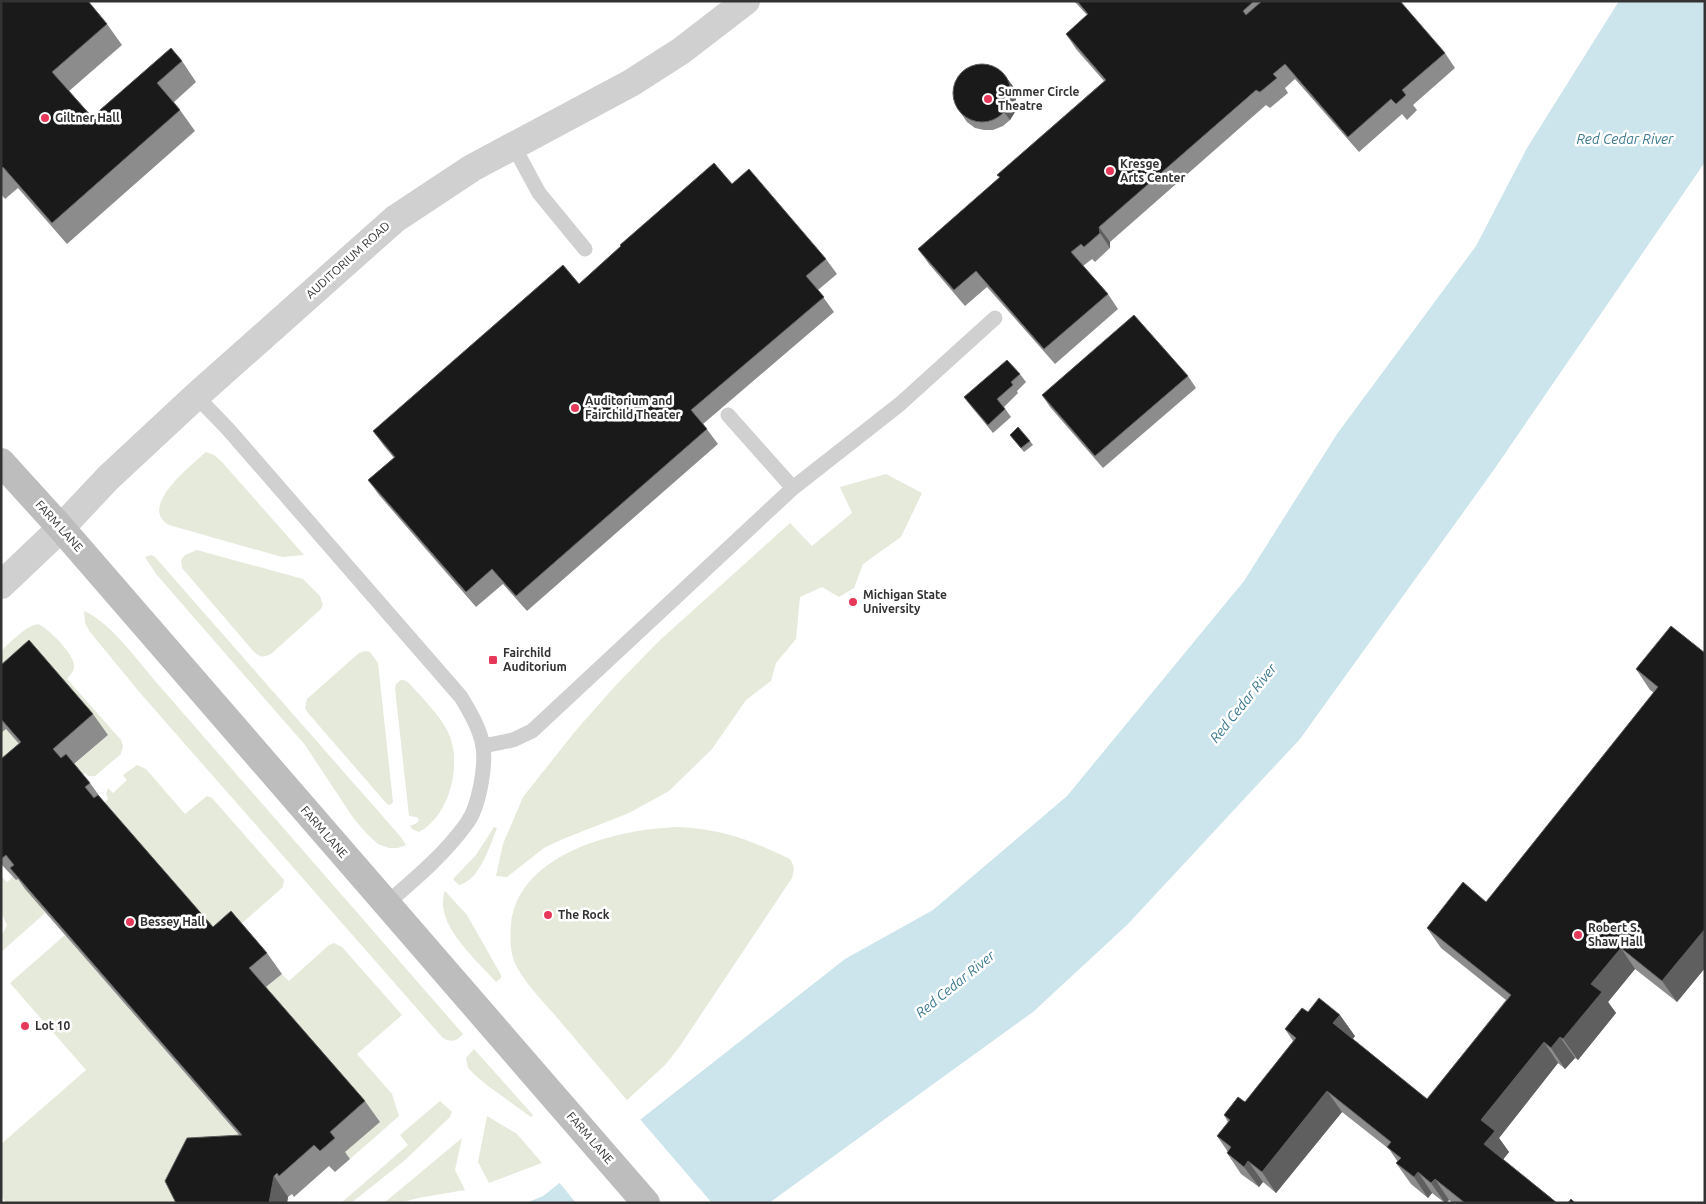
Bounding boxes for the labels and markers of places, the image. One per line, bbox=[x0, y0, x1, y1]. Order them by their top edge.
place label: Summer Circle Theatre bbox=[998, 85, 1080, 112]
marker: Summer Circle Theatre bbox=[982, 93, 994, 105]
place label: Giltner Hall bbox=[55, 111, 120, 124]
marker: Giltner Hall bbox=[39, 112, 51, 124]
place label: Kresge Arts Center bbox=[1120, 157, 1185, 184]
marker: Kresge Arts Center bbox=[1104, 165, 1116, 177]
place label: Auditorium and Fairchild Theater bbox=[585, 394, 681, 421]
marker: Auditorium and Fairchild Theater bbox=[569, 402, 581, 414]
place label: Michigan State University bbox=[863, 588, 947, 615]
marker: Michigan State University bbox=[847, 596, 859, 608]
place label: Fairchild Auditorium bbox=[503, 646, 567, 673]
marker: Fairchild Auditorium bbox=[487, 654, 499, 666]
place label: The Rock bbox=[558, 908, 610, 921]
marker: The Rock bbox=[542, 909, 554, 921]
place label: Bessey Hall bbox=[140, 915, 205, 928]
marker: Bessey Hall bbox=[124, 916, 136, 928]
place label: Robert S. Shaw Hall bbox=[1588, 921, 1643, 948]
marker: Robert S. Shaw Hall bbox=[1572, 929, 1584, 941]
place label: Lot 10 bbox=[35, 1019, 71, 1032]
marker: Lot 10 bbox=[19, 1020, 31, 1032]

